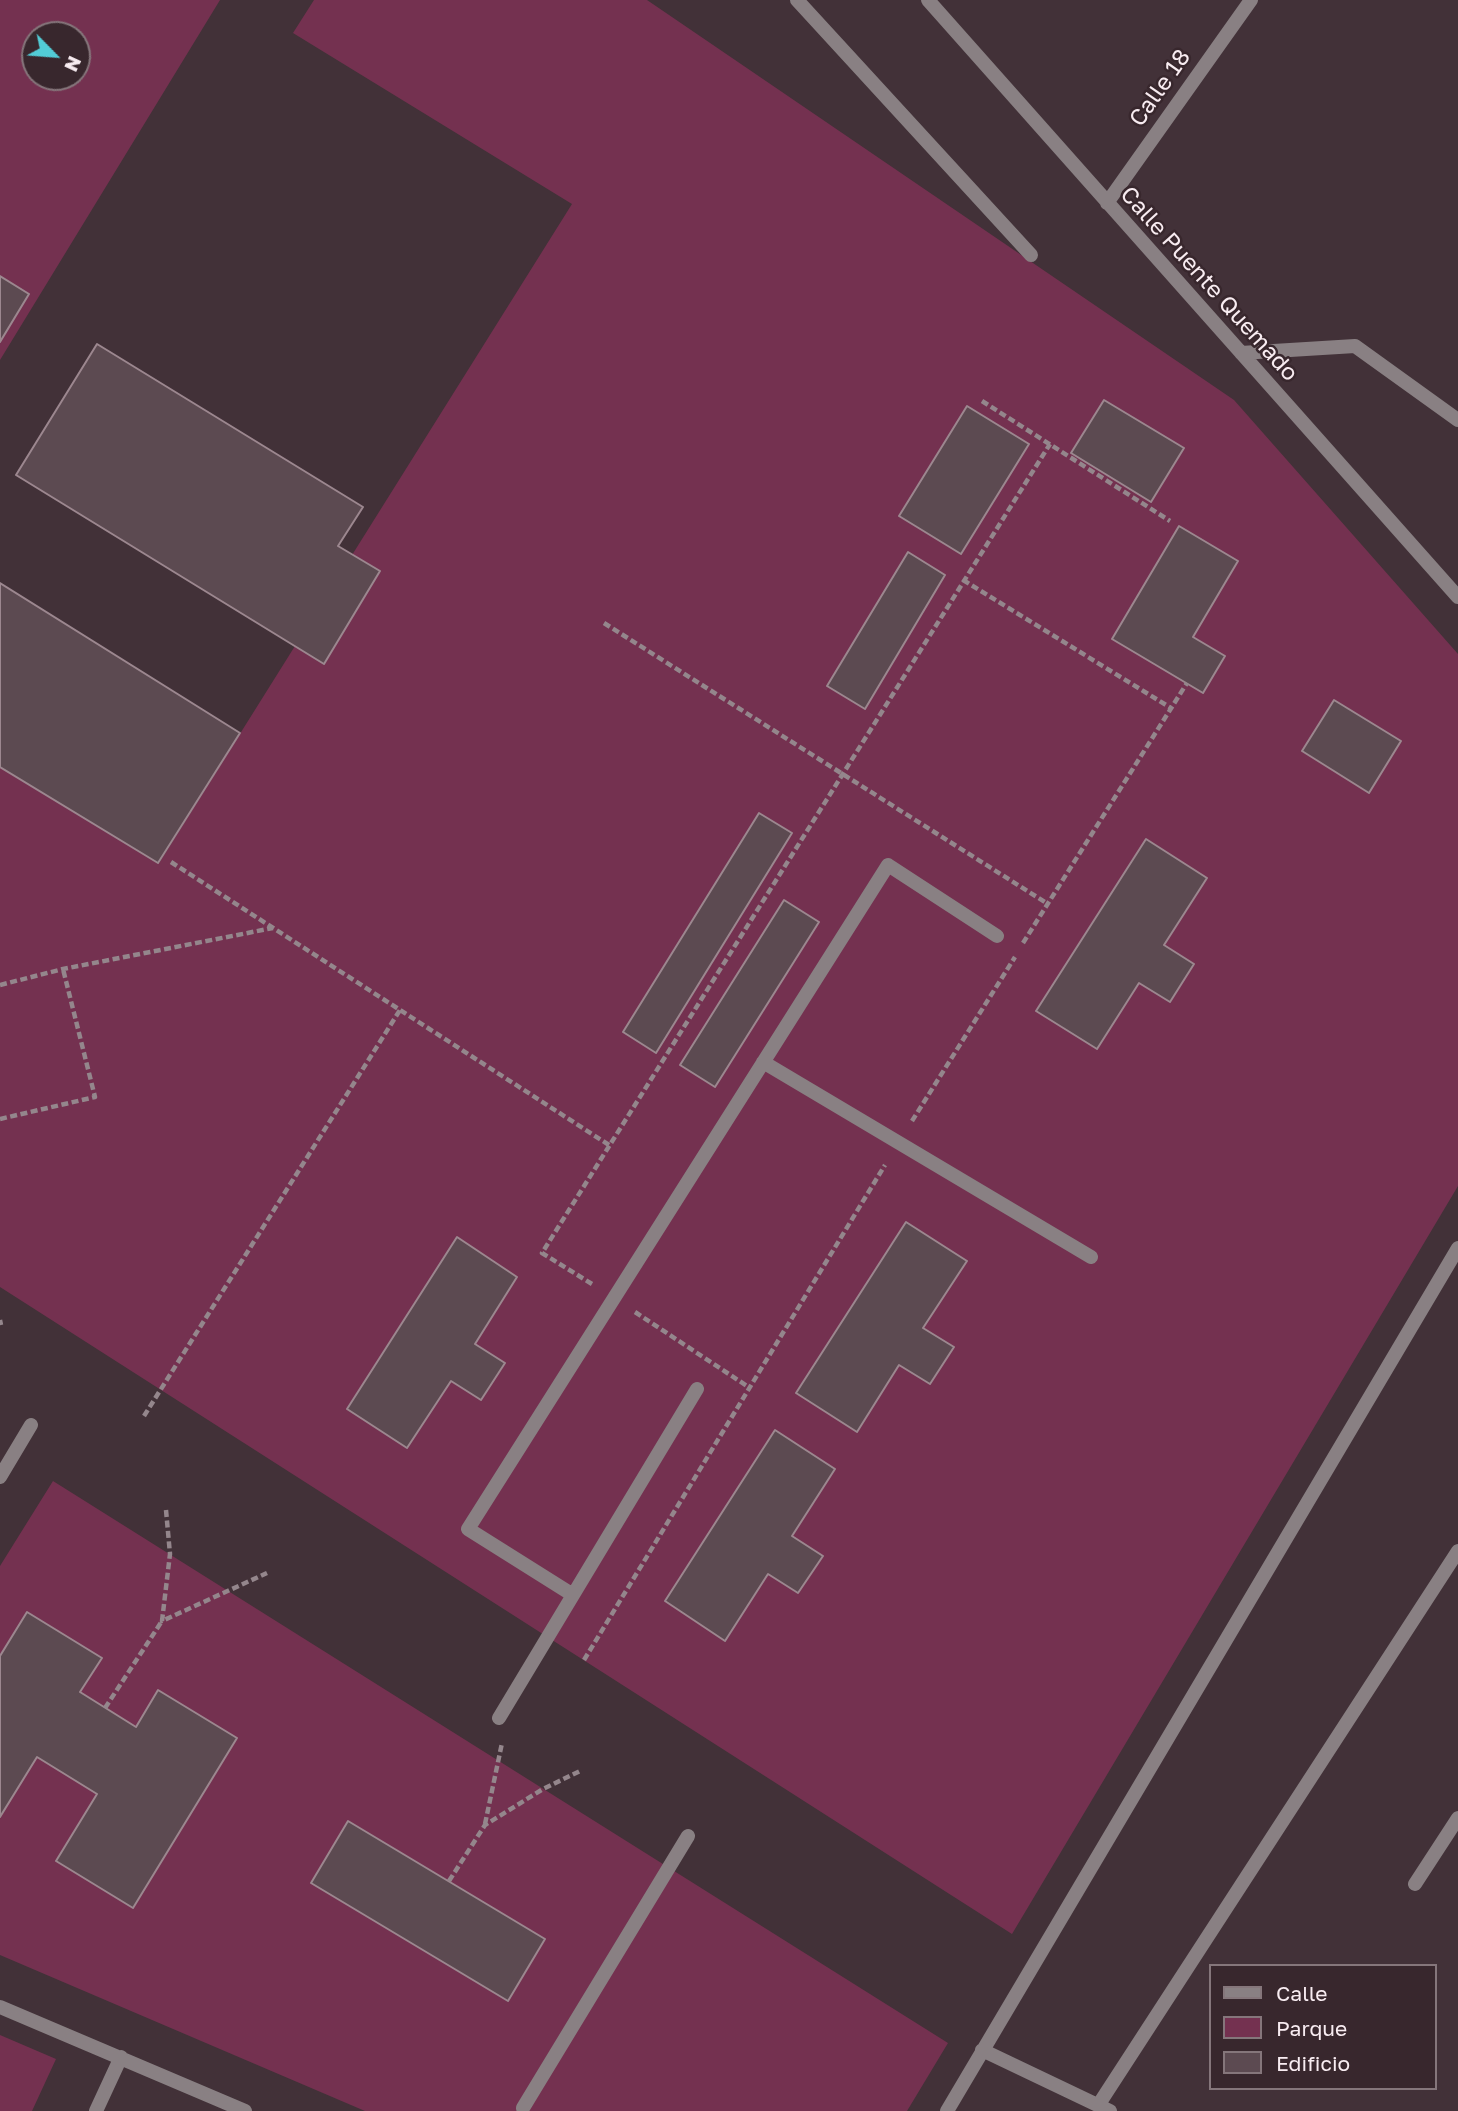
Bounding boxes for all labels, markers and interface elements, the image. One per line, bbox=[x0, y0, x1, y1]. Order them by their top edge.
north arrow bbox=[21, 21, 91, 91]
street label: Calle 18 bbox=[1124, 44, 1196, 132]
text: N bbox=[60, 53, 87, 76]
street label: Calle Puente Quemado bbox=[1114, 181, 1304, 387]
legend bbox=[1210, 1964, 1437, 2090]
text: Calle bbox=[1276, 1980, 1328, 2006]
text: Parque bbox=[1276, 2015, 1347, 2041]
text: Edificio bbox=[1276, 2050, 1350, 2076]

